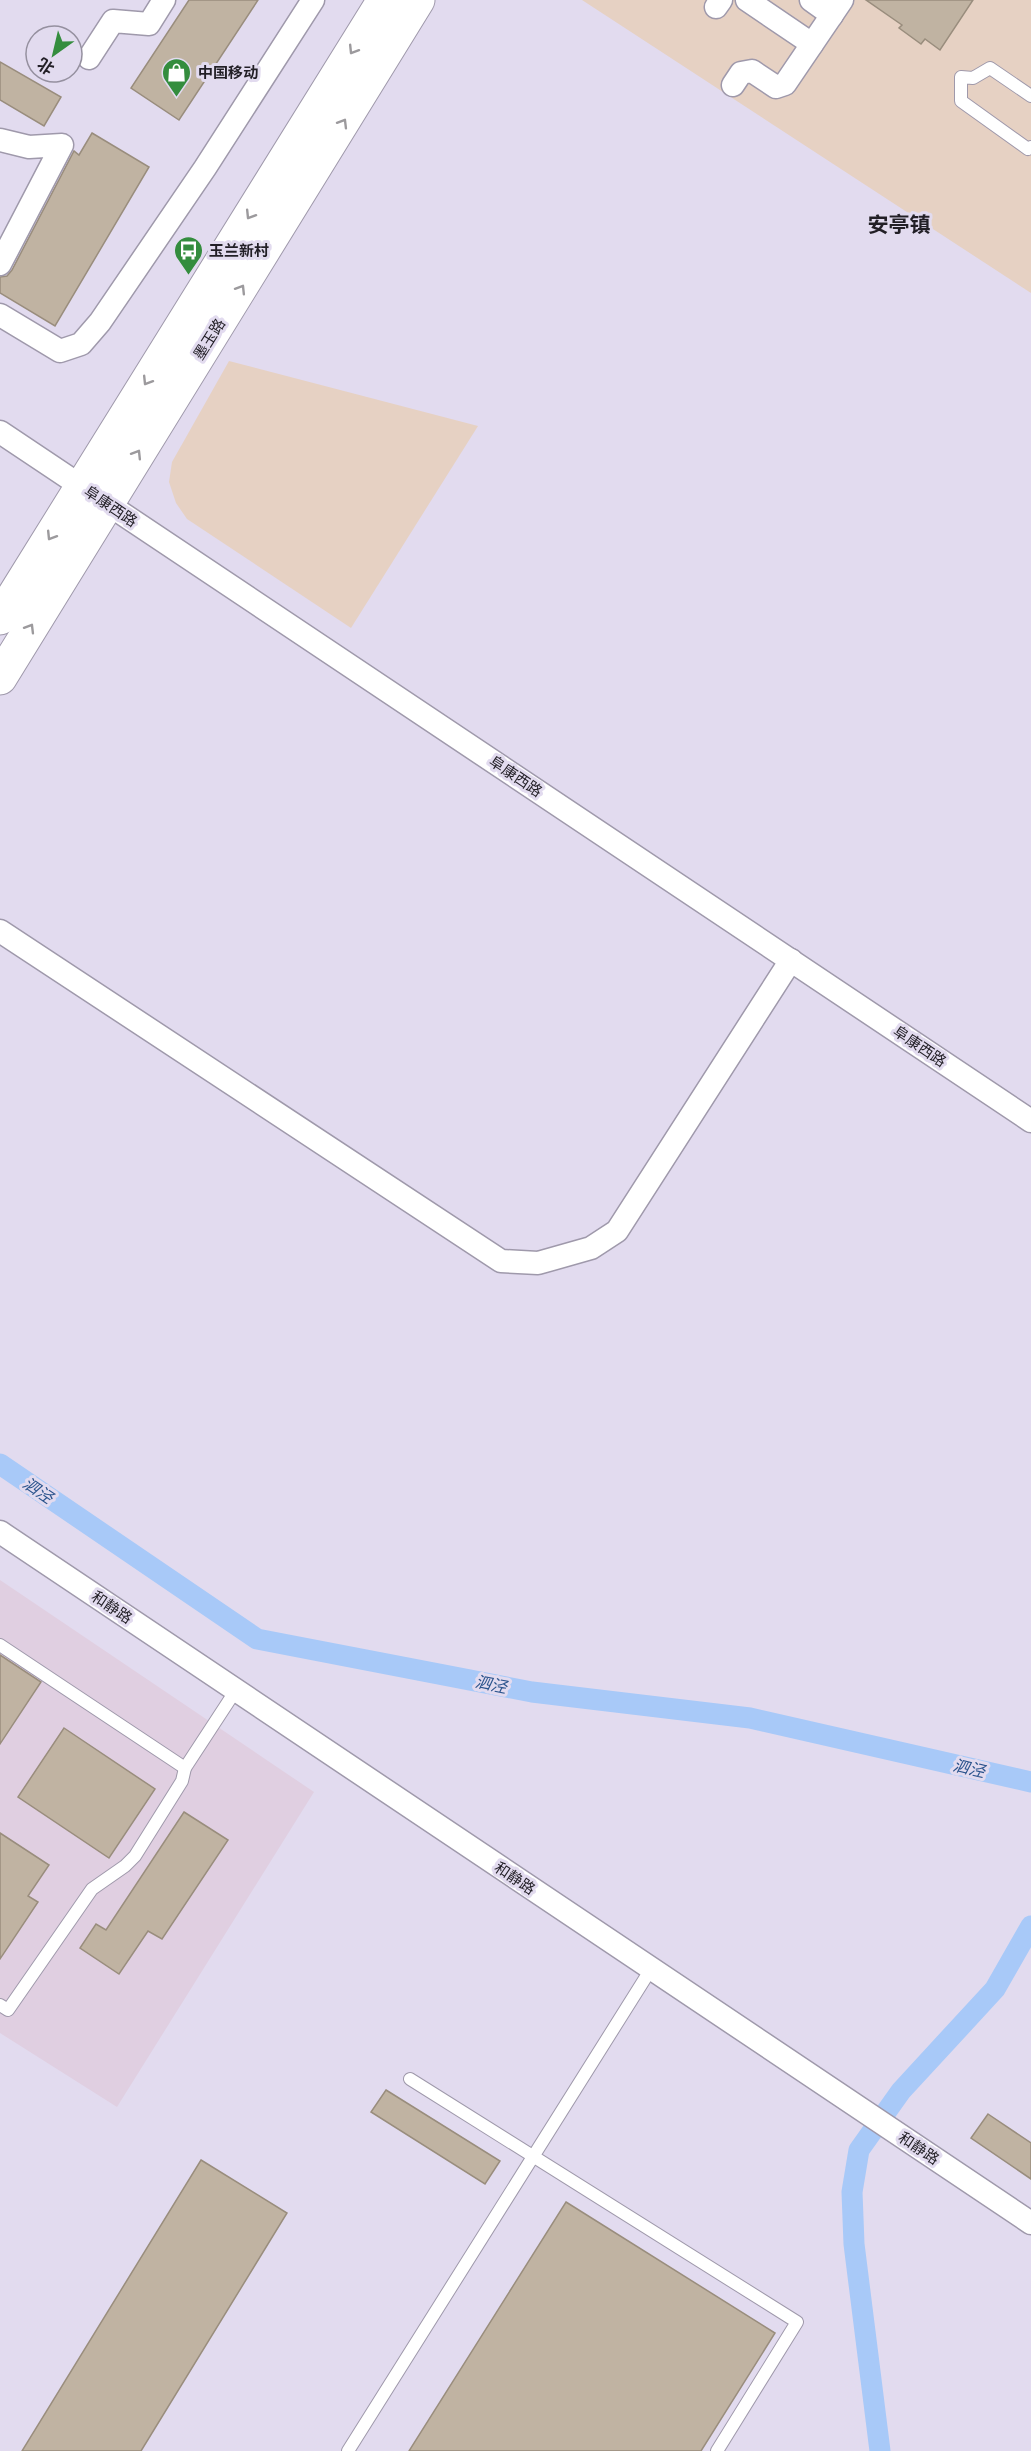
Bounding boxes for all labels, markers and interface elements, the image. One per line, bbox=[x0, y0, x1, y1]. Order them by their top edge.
north arrow bbox=[24, 24, 84, 84]
one-way arrow bbox=[348, 44, 360, 54]
text: 北 bbox=[33, 54, 58, 79]
shop icon: 中国移动 bbox=[161, 56, 193, 98]
place label: 中国移动 bbox=[198, 63, 258, 82]
one-way arrow bbox=[336, 119, 348, 129]
one-way arrow bbox=[245, 209, 257, 219]
district label: 安亭镇 bbox=[868, 210, 931, 238]
bus stop icon: 玉兰新村 bbox=[172, 234, 204, 276]
place label: 玉兰新村 bbox=[209, 241, 269, 260]
one-way arrow bbox=[234, 285, 246, 295]
street label: 墨玉路 bbox=[189, 315, 229, 363]
one-way arrow bbox=[142, 375, 154, 385]
one-way arrow bbox=[130, 450, 142, 460]
street label: 阜康西路 bbox=[81, 481, 141, 531]
one-way arrow bbox=[46, 530, 58, 540]
one-way arrow bbox=[23, 624, 35, 634]
street label: 阜康西路 bbox=[486, 751, 546, 801]
street label: 阜康西路 bbox=[890, 1021, 950, 1071]
water label: 泗泾 bbox=[19, 1473, 59, 1508]
street label: 和静路 bbox=[88, 1587, 136, 1627]
water label: 泗泾 bbox=[473, 1671, 511, 1697]
water label: 泗泾 bbox=[951, 1755, 989, 1782]
street label: 和静路 bbox=[491, 1858, 539, 1898]
street label: 和静路 bbox=[895, 2128, 943, 2168]

